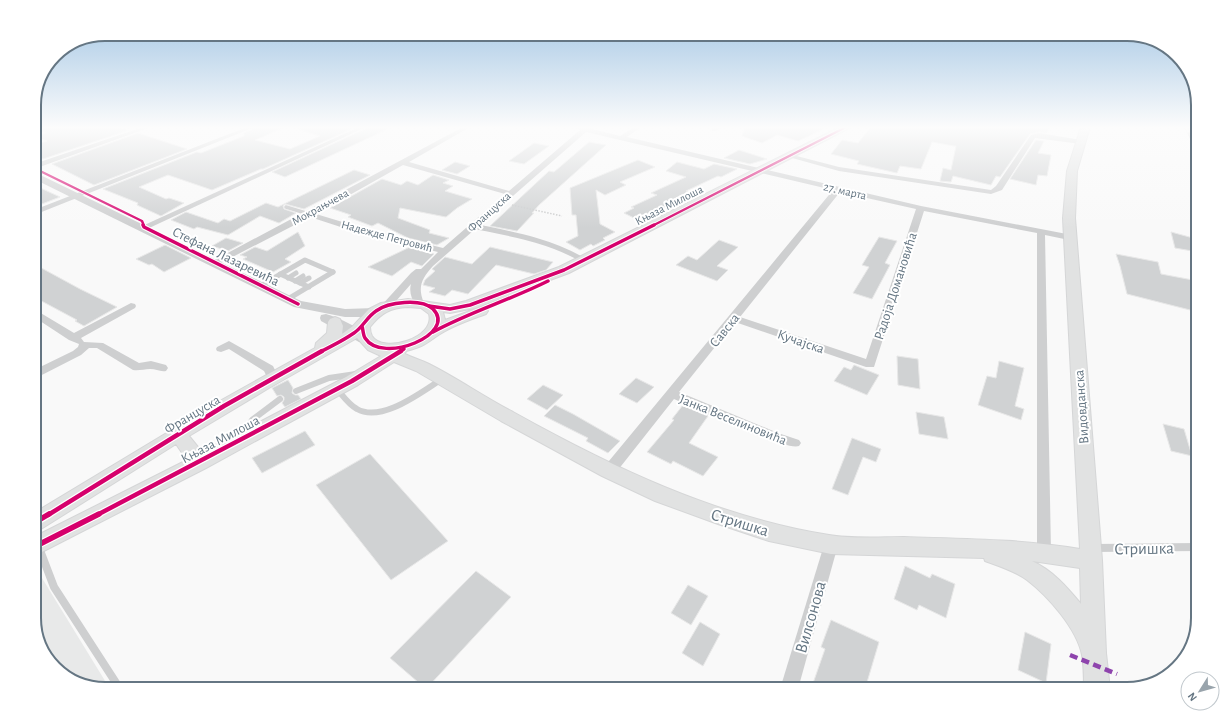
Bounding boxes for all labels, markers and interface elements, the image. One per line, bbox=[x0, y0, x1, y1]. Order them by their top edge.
street label: 27. марта bbox=[822, 180, 868, 202]
street label: Књаза Милоша bbox=[633, 182, 705, 227]
street label: Мокрањчева bbox=[290, 186, 351, 228]
street label: Француска bbox=[465, 189, 514, 235]
street label: Надежде Петровић bbox=[340, 218, 434, 254]
street label: Стефана Лазаревића bbox=[170, 225, 282, 289]
street label: Радоја Домановића bbox=[872, 230, 920, 342]
street label: Савска bbox=[707, 311, 743, 350]
street label: Кучајска bbox=[775, 327, 826, 357]
street label: Видовданска bbox=[1072, 369, 1092, 444]
street label: Француска bbox=[162, 392, 223, 437]
street label: Јанка Веселиновића bbox=[677, 392, 789, 448]
street label: Књаза Милоша bbox=[179, 413, 263, 466]
street label: Стришка bbox=[709, 506, 771, 539]
street label: Стришка bbox=[1114, 539, 1174, 558]
street label: Вилсонова bbox=[792, 579, 829, 655]
north arrow bbox=[1180, 671, 1220, 711]
text: N bbox=[1186, 690, 1199, 703]

